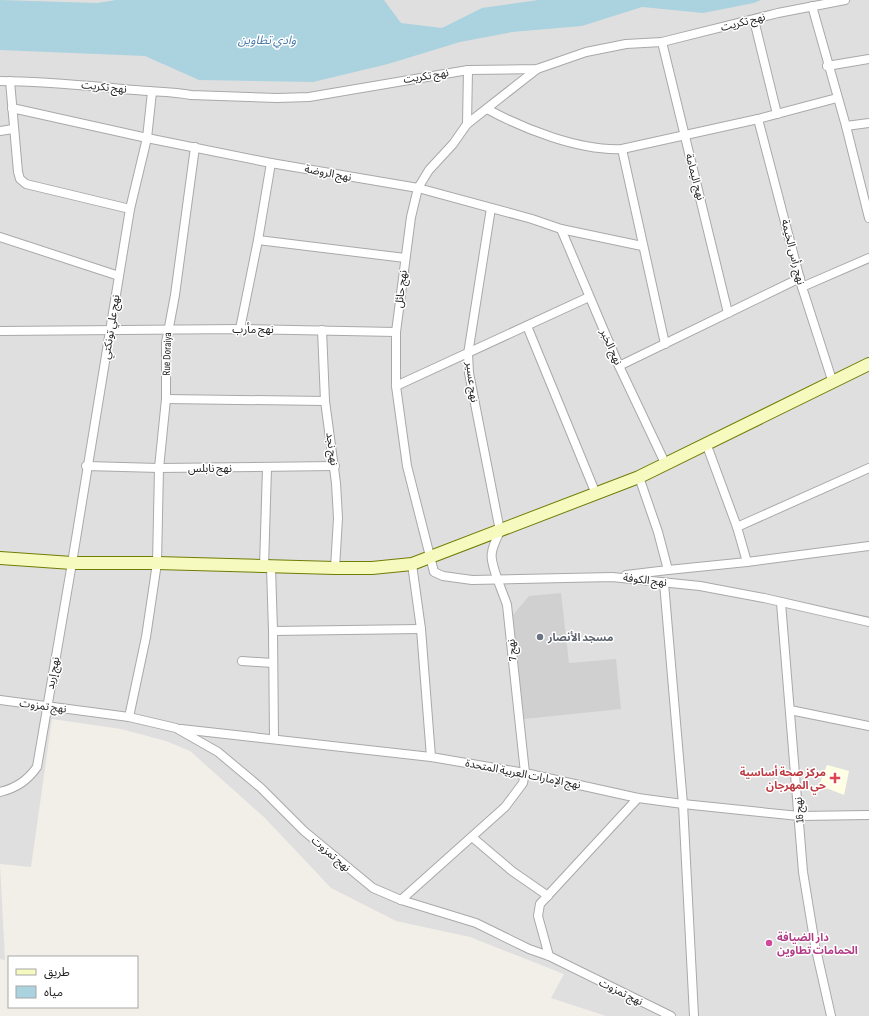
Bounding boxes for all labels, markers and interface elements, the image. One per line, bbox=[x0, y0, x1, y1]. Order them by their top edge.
street label: نهج تكريت bbox=[719, 10, 767, 35]
water label: وادي تطاوين bbox=[238, 33, 297, 49]
street label: نهج تكريت bbox=[402, 66, 450, 87]
street label: نهج تكريت bbox=[81, 78, 127, 97]
street label: نهج اليمامة bbox=[682, 152, 707, 202]
street label: نهج الروضة bbox=[303, 162, 353, 185]
street label: نهج رأس الخيمة bbox=[778, 218, 808, 286]
street label: نهج حائل bbox=[392, 269, 411, 309]
street label: نهج علي تونكتي bbox=[99, 294, 125, 361]
street label: نهج مأرب bbox=[232, 322, 274, 337]
street label: نهج الخبر bbox=[596, 326, 625, 367]
street label: Rue Doraiya bbox=[160, 332, 174, 376]
street label: نهج عسير bbox=[462, 360, 481, 403]
street label: نهج نجد bbox=[322, 432, 341, 467]
street label: نهج نابلس bbox=[188, 462, 232, 476]
street label: نهج الكوفة bbox=[622, 571, 668, 590]
place label: مسجد الأنصار bbox=[547, 631, 613, 644]
marker: مسجد الأنصار bbox=[535, 632, 545, 642]
street label: نهج 7 bbox=[504, 638, 521, 662]
street label: نهج إربد bbox=[44, 656, 63, 690]
street label: نهج تمزوت bbox=[19, 696, 67, 717]
street label: نهج الإمارات العربية المتحدة bbox=[464, 756, 582, 793]
place label: مركز صحة أساسية حي المهرجان bbox=[740, 765, 826, 794]
marker: مركز صحة أساسية حي المهرجان bbox=[829, 772, 841, 784]
street label: نهج 16 bbox=[792, 796, 807, 823]
street label: نهج تمزوت bbox=[308, 834, 353, 875]
place label: دار الضيافة الحمامات تطاوين bbox=[777, 931, 858, 957]
marker: دار الضيافة الحمامات تطاوين bbox=[764, 938, 774, 948]
legend bbox=[8, 956, 138, 1008]
text: طريق bbox=[44, 965, 70, 980]
street label: نهج تمزوت bbox=[596, 976, 645, 1009]
text: مياه bbox=[44, 985, 63, 1000]

